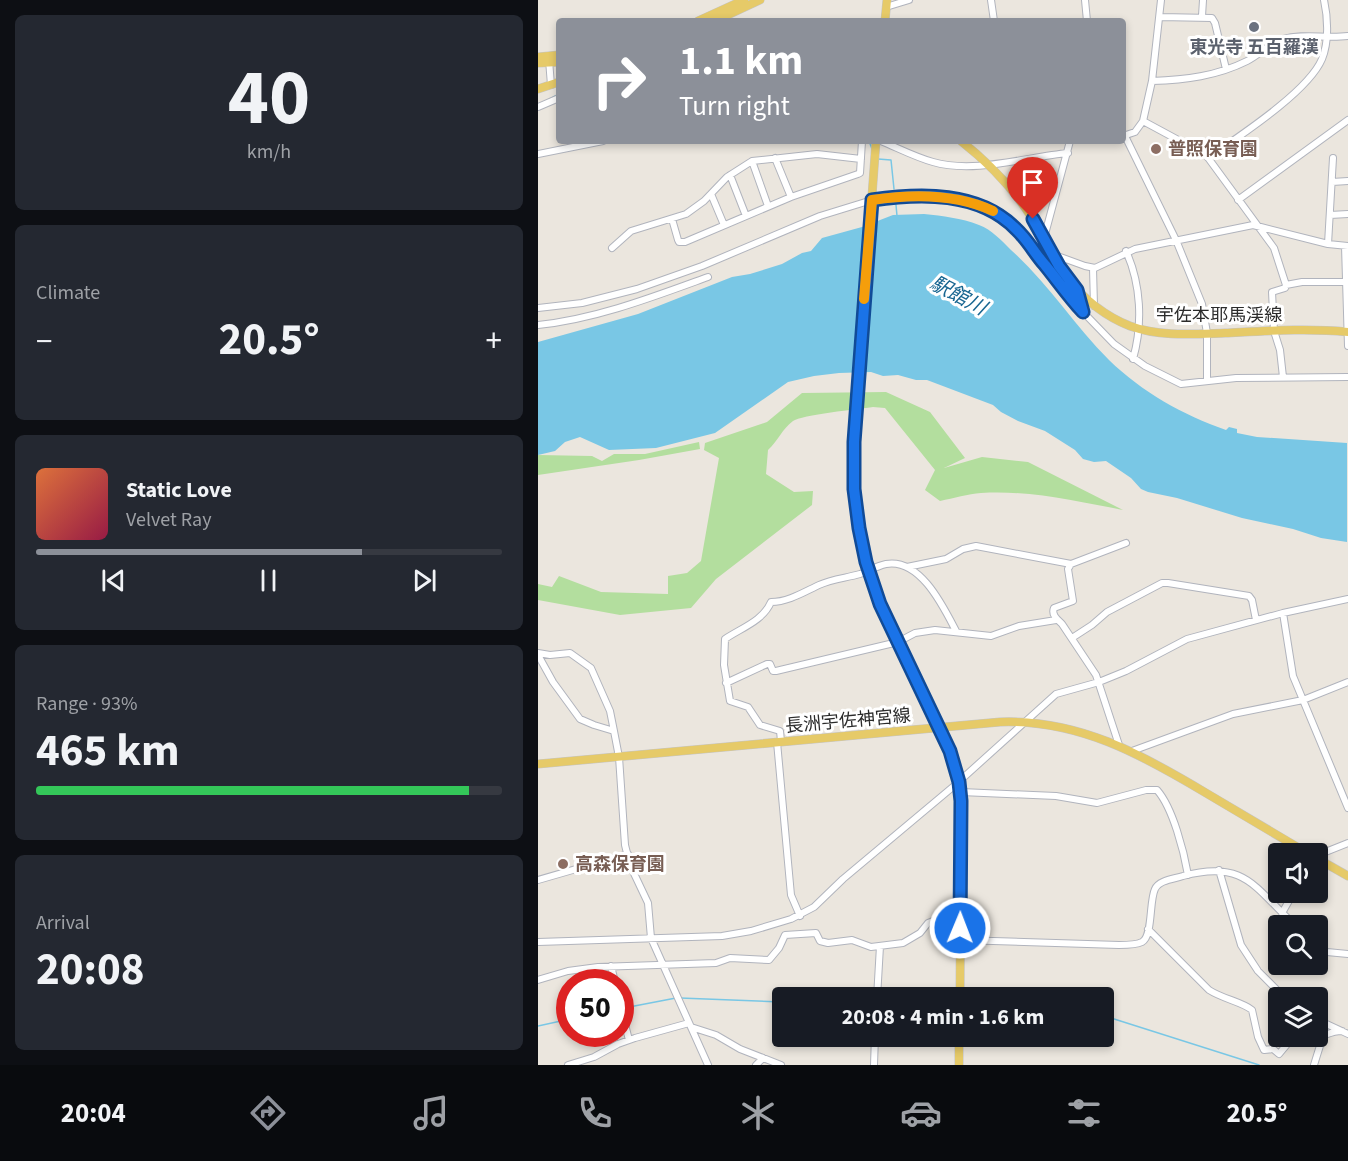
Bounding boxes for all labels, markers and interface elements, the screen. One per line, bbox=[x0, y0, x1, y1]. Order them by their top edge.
marker: 東光寺 五百羅漢 bbox=[1247, 20, 1261, 34]
text: 1.1 km bbox=[679, 31, 803, 91]
place label: 東光寺 五百羅漢 bbox=[1189, 35, 1319, 60]
icon: right bbox=[580, 42, 658, 120]
text: 40 bbox=[228, 43, 310, 154]
text: Turn right bbox=[679, 87, 790, 126]
place label: 普照保育園 bbox=[1168, 137, 1258, 162]
text: km/h bbox=[247, 138, 291, 166]
marker: 普照保育園 bbox=[1149, 142, 1163, 156]
pin bbox=[1007, 157, 1058, 219]
icon: arrive bbox=[1016, 166, 1049, 199]
water label: 駅館川 bbox=[925, 270, 993, 323]
text: Climate bbox=[36, 279, 100, 307]
street label: 宇佐本耶馬渓線 bbox=[1156, 303, 1282, 328]
text: 20.5° bbox=[218, 308, 320, 372]
text: − bbox=[36, 318, 52, 365]
text: + bbox=[486, 318, 502, 365]
text: Static Love bbox=[126, 474, 232, 506]
text: Velvet Ray bbox=[126, 506, 212, 534]
icon: previous bbox=[97, 564, 130, 597]
icon: pause bbox=[252, 564, 285, 597]
icon: next bbox=[408, 564, 441, 597]
text: Range · 93% bbox=[36, 690, 137, 718]
street label: 長洲宇佐神宮線 bbox=[784, 703, 912, 739]
text: 465 km bbox=[36, 719, 180, 783]
map controls bbox=[1268, 843, 1328, 1047]
button: sound bbox=[1268, 843, 1328, 903]
place label: 高森保育園 bbox=[575, 852, 665, 877]
marker: 高森保育園 bbox=[556, 857, 570, 871]
position arrow bbox=[928, 896, 992, 960]
text: Arrival bbox=[36, 909, 90, 937]
button: search bbox=[1268, 915, 1328, 975]
text: 20:08 bbox=[36, 938, 145, 1002]
speed limit sign: 50 bbox=[556, 969, 634, 1047]
button: layers bbox=[1268, 987, 1328, 1047]
text: 20:08 · 4 min · 1.6 km bbox=[842, 1001, 1044, 1033]
icon: directions bbox=[247, 1092, 289, 1134]
icon: music bbox=[410, 1092, 452, 1134]
icon: phone bbox=[574, 1092, 616, 1134]
icon: climate bbox=[737, 1092, 779, 1134]
icon: car bbox=[900, 1092, 942, 1134]
icon: filters bbox=[1063, 1092, 1105, 1134]
text: 20:04 bbox=[61, 1094, 126, 1133]
text: 20.5° bbox=[1227, 1094, 1287, 1133]

